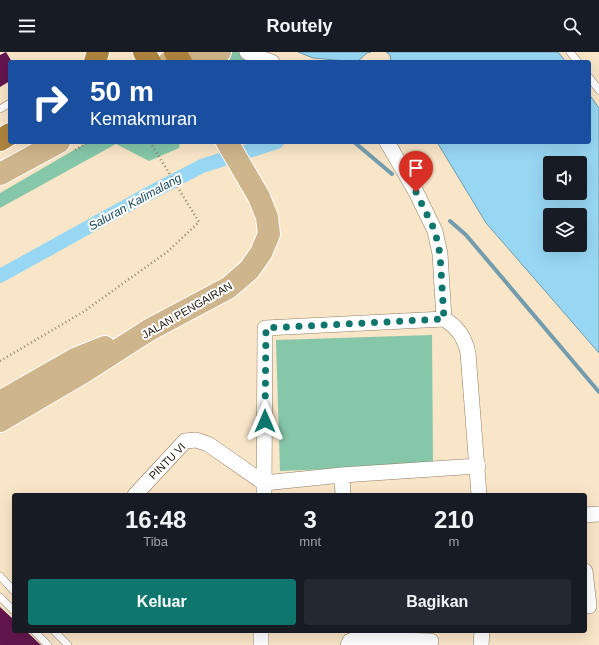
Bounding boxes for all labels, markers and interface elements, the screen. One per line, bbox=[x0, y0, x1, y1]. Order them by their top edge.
icon: menu bbox=[16, 15, 38, 37]
icon: search bbox=[561, 15, 583, 37]
text: Routely bbox=[266, 16, 333, 36]
icon: right bbox=[24, 76, 76, 128]
text: 50 m bbox=[90, 76, 154, 107]
text: Kemakmuran bbox=[90, 109, 197, 129]
pin bbox=[399, 151, 433, 192]
map controls bbox=[543, 156, 587, 252]
button: sound bbox=[543, 156, 587, 200]
icon: arrive bbox=[405, 157, 427, 179]
water label: Saluran Kalimalang bbox=[86, 170, 184, 233]
button: layers bbox=[543, 208, 587, 252]
street label: JALAN PENGAIRAN bbox=[140, 279, 234, 341]
position arrow bbox=[244, 400, 286, 442]
street label: PINTU VI bbox=[146, 440, 188, 482]
text: 16:48 bbox=[125, 506, 186, 533]
text: 3 bbox=[303, 506, 317, 533]
text: 210 bbox=[434, 506, 474, 533]
text: Tiba bbox=[143, 534, 168, 549]
text: mnt bbox=[299, 534, 321, 549]
text: m bbox=[449, 534, 459, 549]
button: Keluar bbox=[28, 579, 296, 625]
button: Bagikan bbox=[304, 579, 571, 625]

